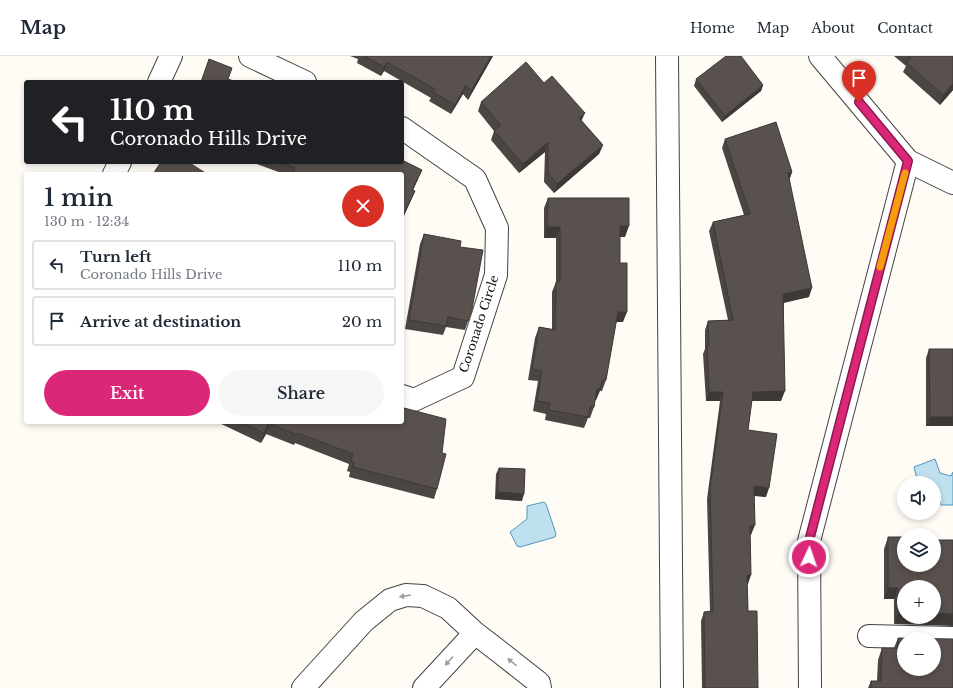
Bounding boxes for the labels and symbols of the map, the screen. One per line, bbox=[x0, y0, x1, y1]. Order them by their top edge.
pin bbox=[842, 61, 876, 102]
street label: Coronado Circle bbox=[456, 273, 501, 375]
position arrow bbox=[788, 536, 830, 578]
one-way arrow bbox=[399, 593, 411, 599]
one-way arrow bbox=[445, 656, 454, 666]
one-way arrow bbox=[507, 657, 518, 666]

